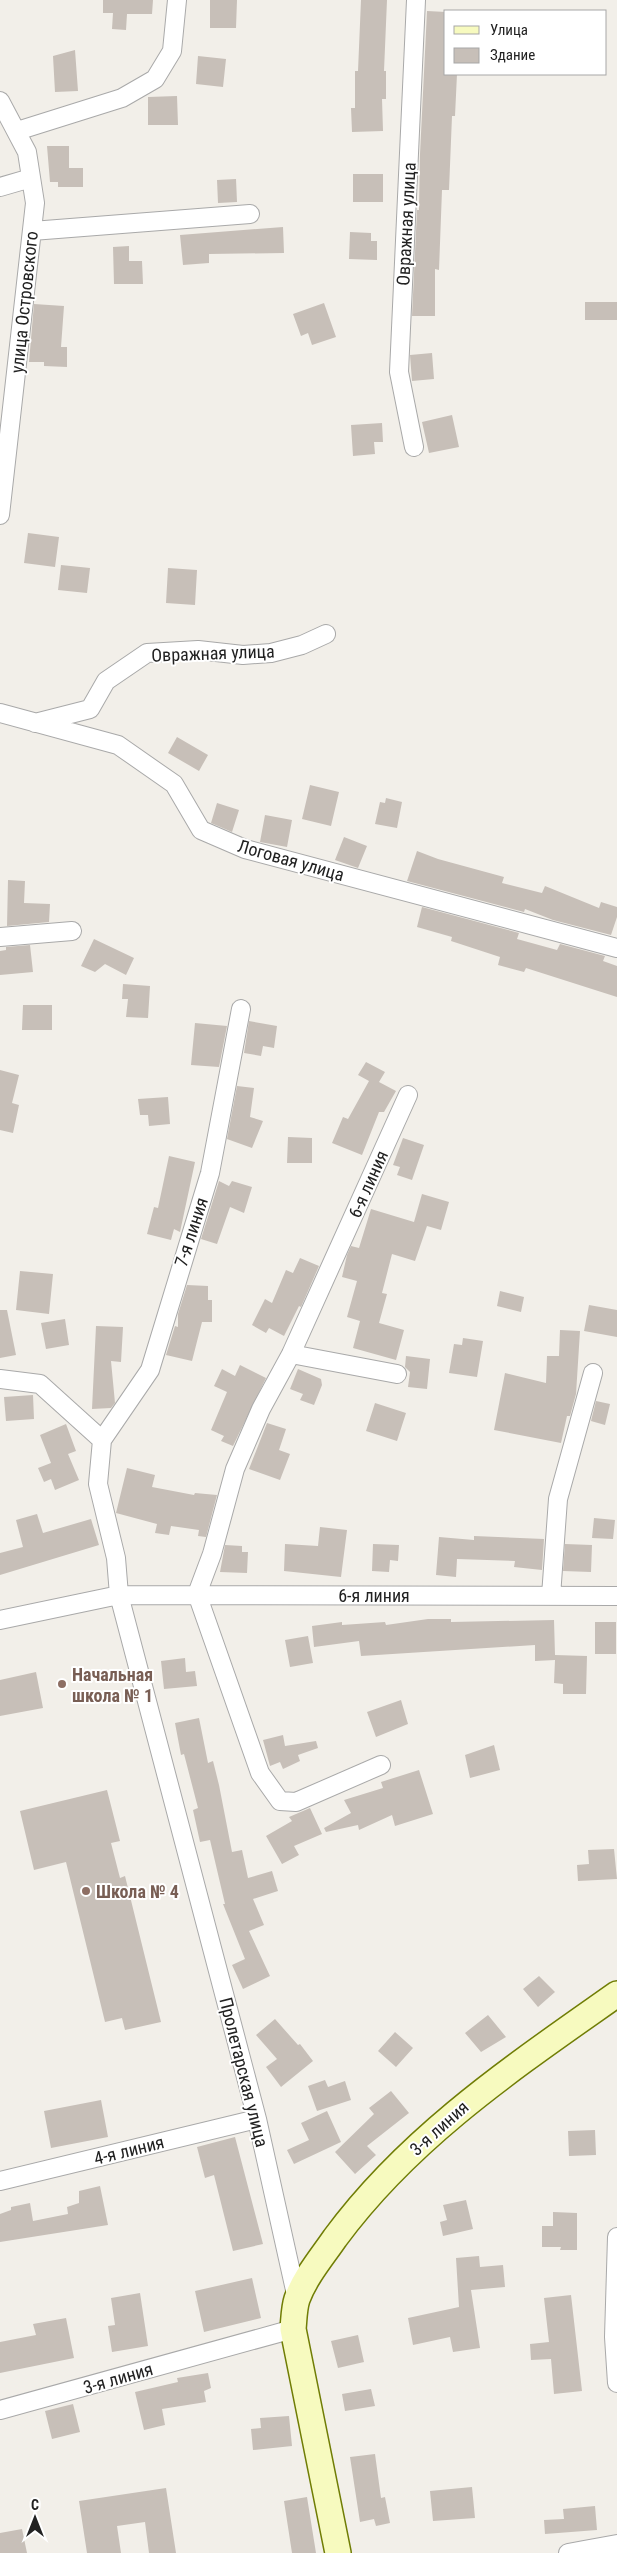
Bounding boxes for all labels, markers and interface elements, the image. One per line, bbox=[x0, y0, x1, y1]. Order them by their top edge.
legend bbox=[444, 10, 607, 75]
text: Улица bbox=[490, 21, 528, 39]
text: Здание bbox=[490, 46, 535, 64]
street label: Овражная улица bbox=[392, 162, 420, 286]
street label: улица Островского bbox=[6, 230, 42, 374]
street label: Овражная улица bbox=[151, 640, 275, 666]
street label: Логовая улица bbox=[235, 835, 347, 885]
street label: 6-я линия bbox=[344, 1147, 392, 1221]
street label: 7-я линия bbox=[170, 1195, 212, 1269]
street label: 6-я линия bbox=[338, 1585, 410, 1606]
place label: Начальная школа № 1 bbox=[72, 1664, 153, 1706]
marker: Начальная школа № 1 bbox=[56, 1678, 68, 1690]
place label: Школа № 4 bbox=[96, 1881, 179, 1902]
marker: Школа № 4 bbox=[80, 1885, 92, 1897]
street label: Пролетарская улица bbox=[215, 1995, 273, 2149]
street label: 3-я линия bbox=[405, 2096, 473, 2160]
street label: 4-я линия bbox=[92, 2131, 166, 2169]
street label: 3-я линия bbox=[81, 2358, 155, 2398]
north arrow bbox=[10, 2493, 60, 2543]
text: С bbox=[31, 2497, 39, 2513]

